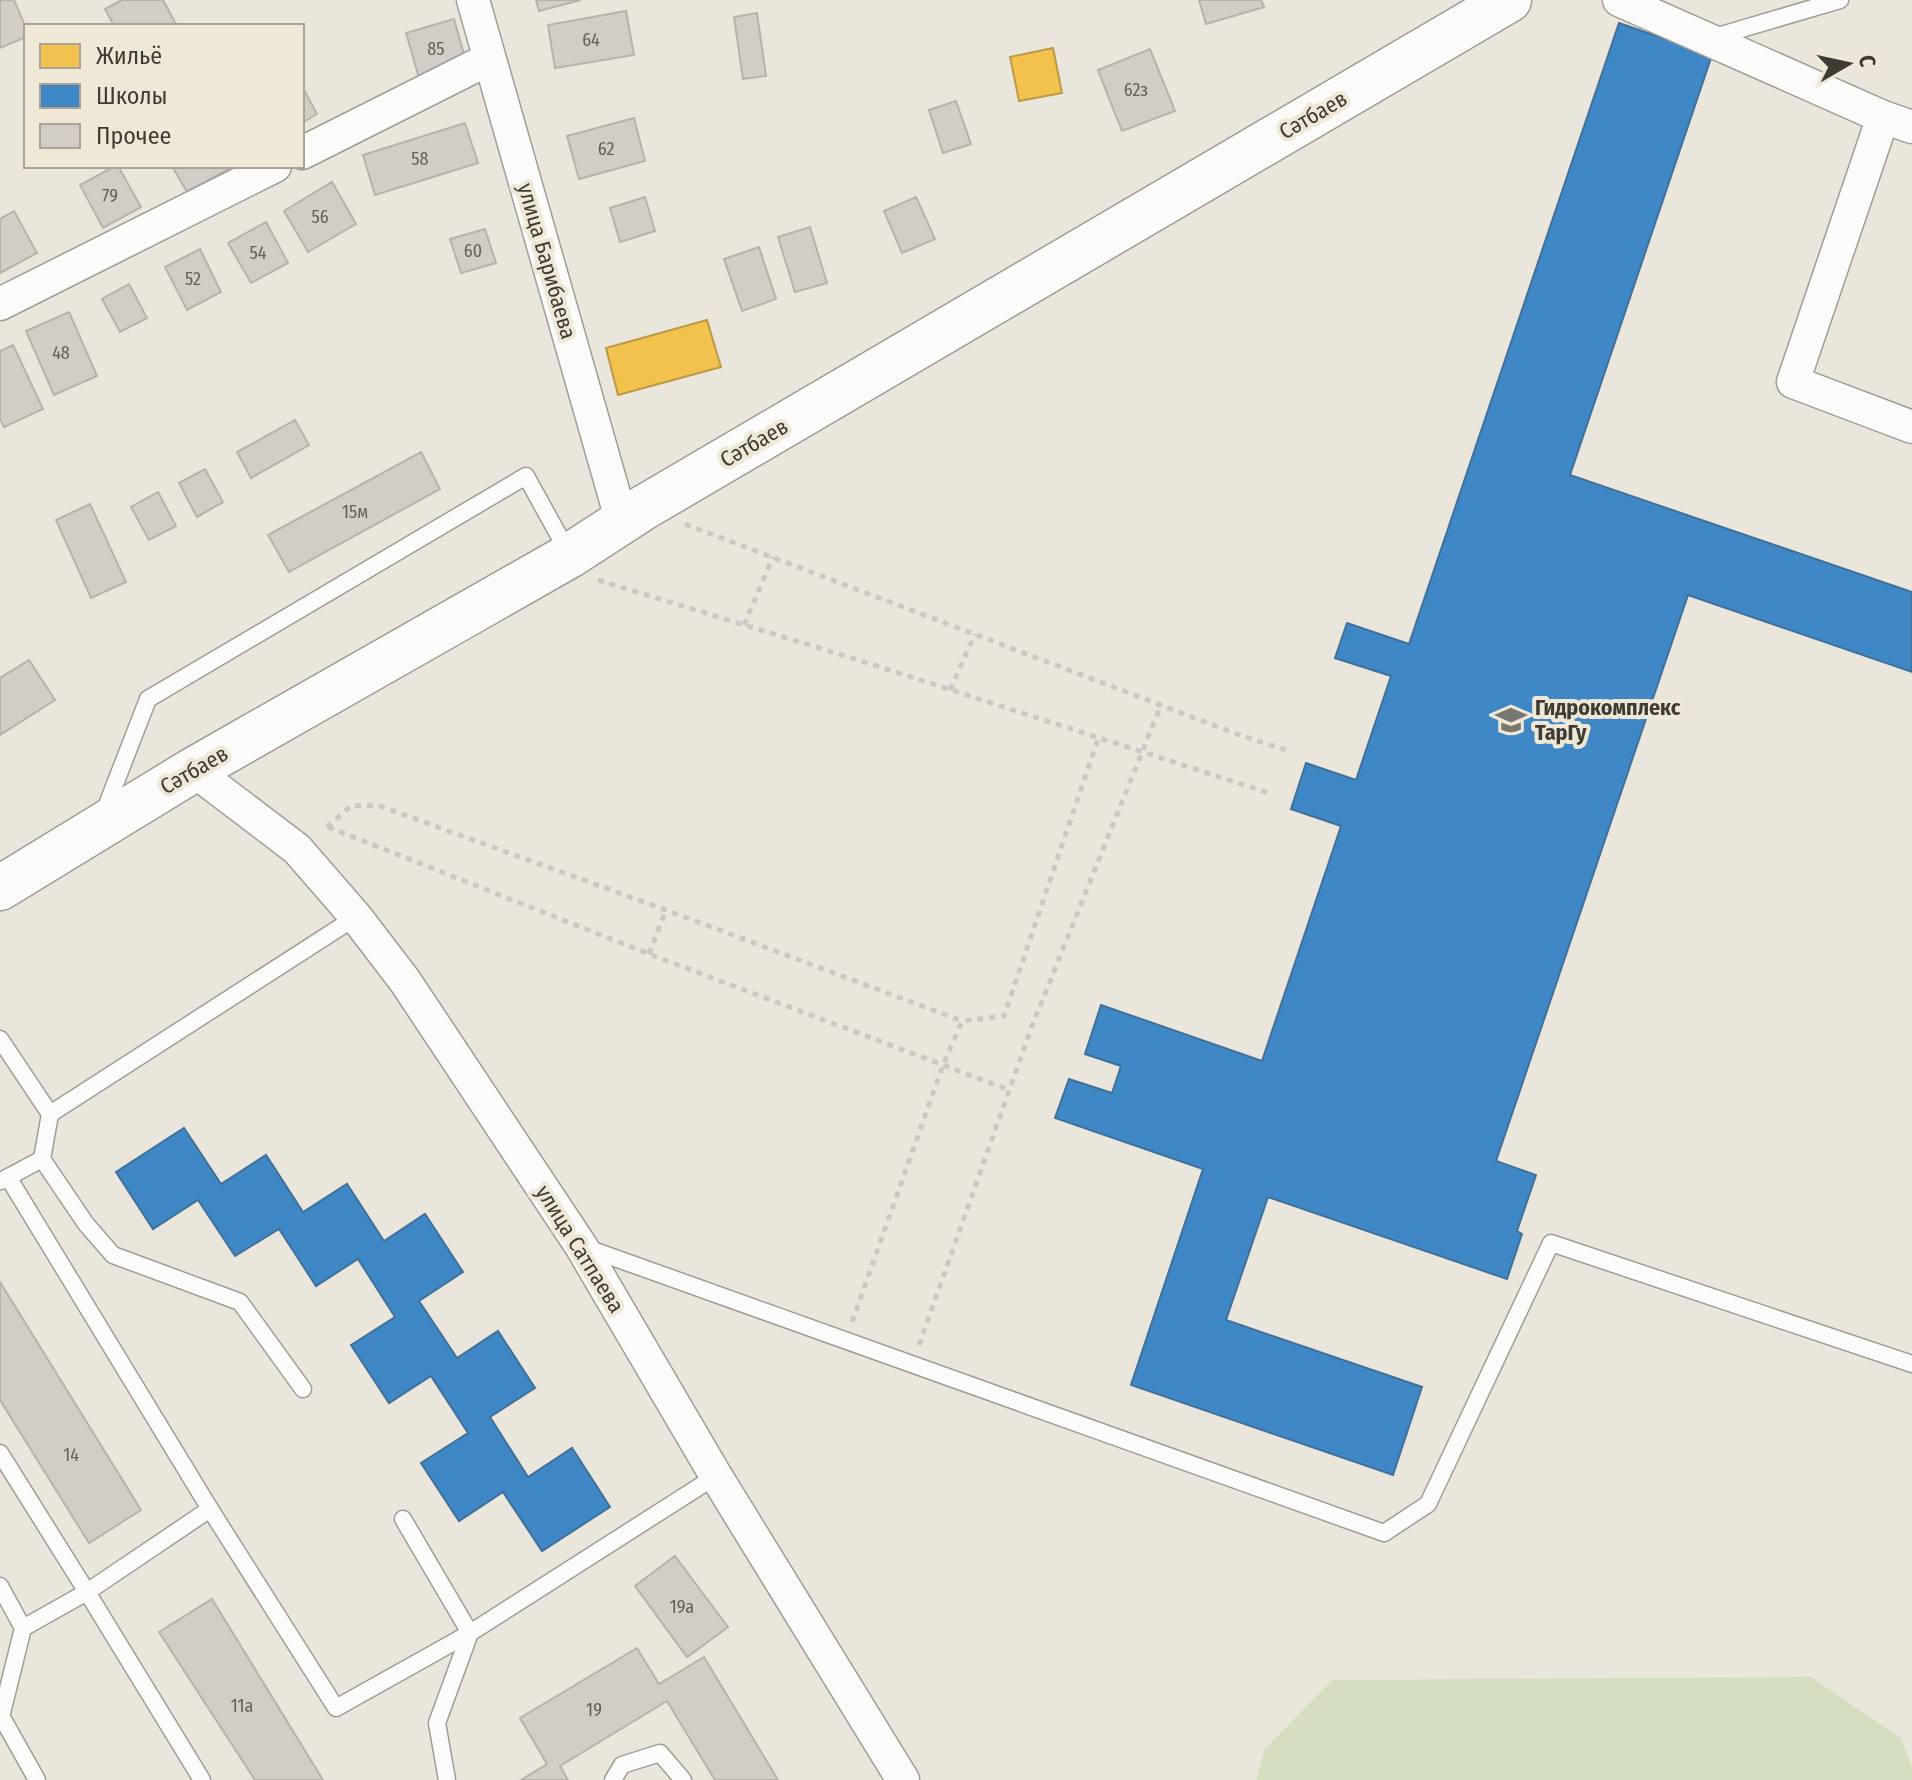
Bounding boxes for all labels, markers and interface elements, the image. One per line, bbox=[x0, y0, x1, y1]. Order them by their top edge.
legend bbox=[24, 24, 304, 168]
north arrow bbox=[1808, 24, 1888, 104]
house number: 64 bbox=[582, 29, 600, 51]
house number: 85 bbox=[427, 38, 445, 60]
text: Жильё bbox=[96, 42, 162, 70]
text: С bbox=[1853, 53, 1882, 69]
house number: 62з bbox=[1124, 79, 1148, 101]
text: Школы bbox=[96, 82, 168, 110]
street label: Сәтбаев bbox=[1274, 85, 1352, 145]
text: Прочее bbox=[96, 122, 171, 150]
house number: 62 bbox=[598, 138, 614, 160]
house number: 58 bbox=[411, 148, 429, 170]
street label: улица Барибаева bbox=[512, 180, 582, 342]
house number: 79 bbox=[102, 185, 118, 207]
house number: 56 bbox=[311, 206, 329, 228]
house number: 60 bbox=[464, 240, 482, 262]
house number: 54 bbox=[250, 242, 267, 264]
house number: 52 bbox=[185, 268, 201, 290]
house number: 48 bbox=[52, 342, 70, 364]
street label: Сәтбаев bbox=[715, 413, 793, 473]
house number: 15м bbox=[342, 501, 368, 523]
place label: Гидрокомплекс ТарГу bbox=[1535, 694, 1681, 746]
school or university icon: Гидрокомплекс ТарГу bbox=[1494, 703, 1528, 737]
street label: Сәтбаев bbox=[155, 740, 233, 800]
street label: улица Сатпаева bbox=[530, 1180, 630, 1318]
house number: 14 bbox=[63, 1444, 79, 1466]
house number: 19а bbox=[670, 1596, 694, 1618]
house number: 11а bbox=[231, 1695, 253, 1717]
house number: 19 bbox=[586, 1699, 602, 1721]

